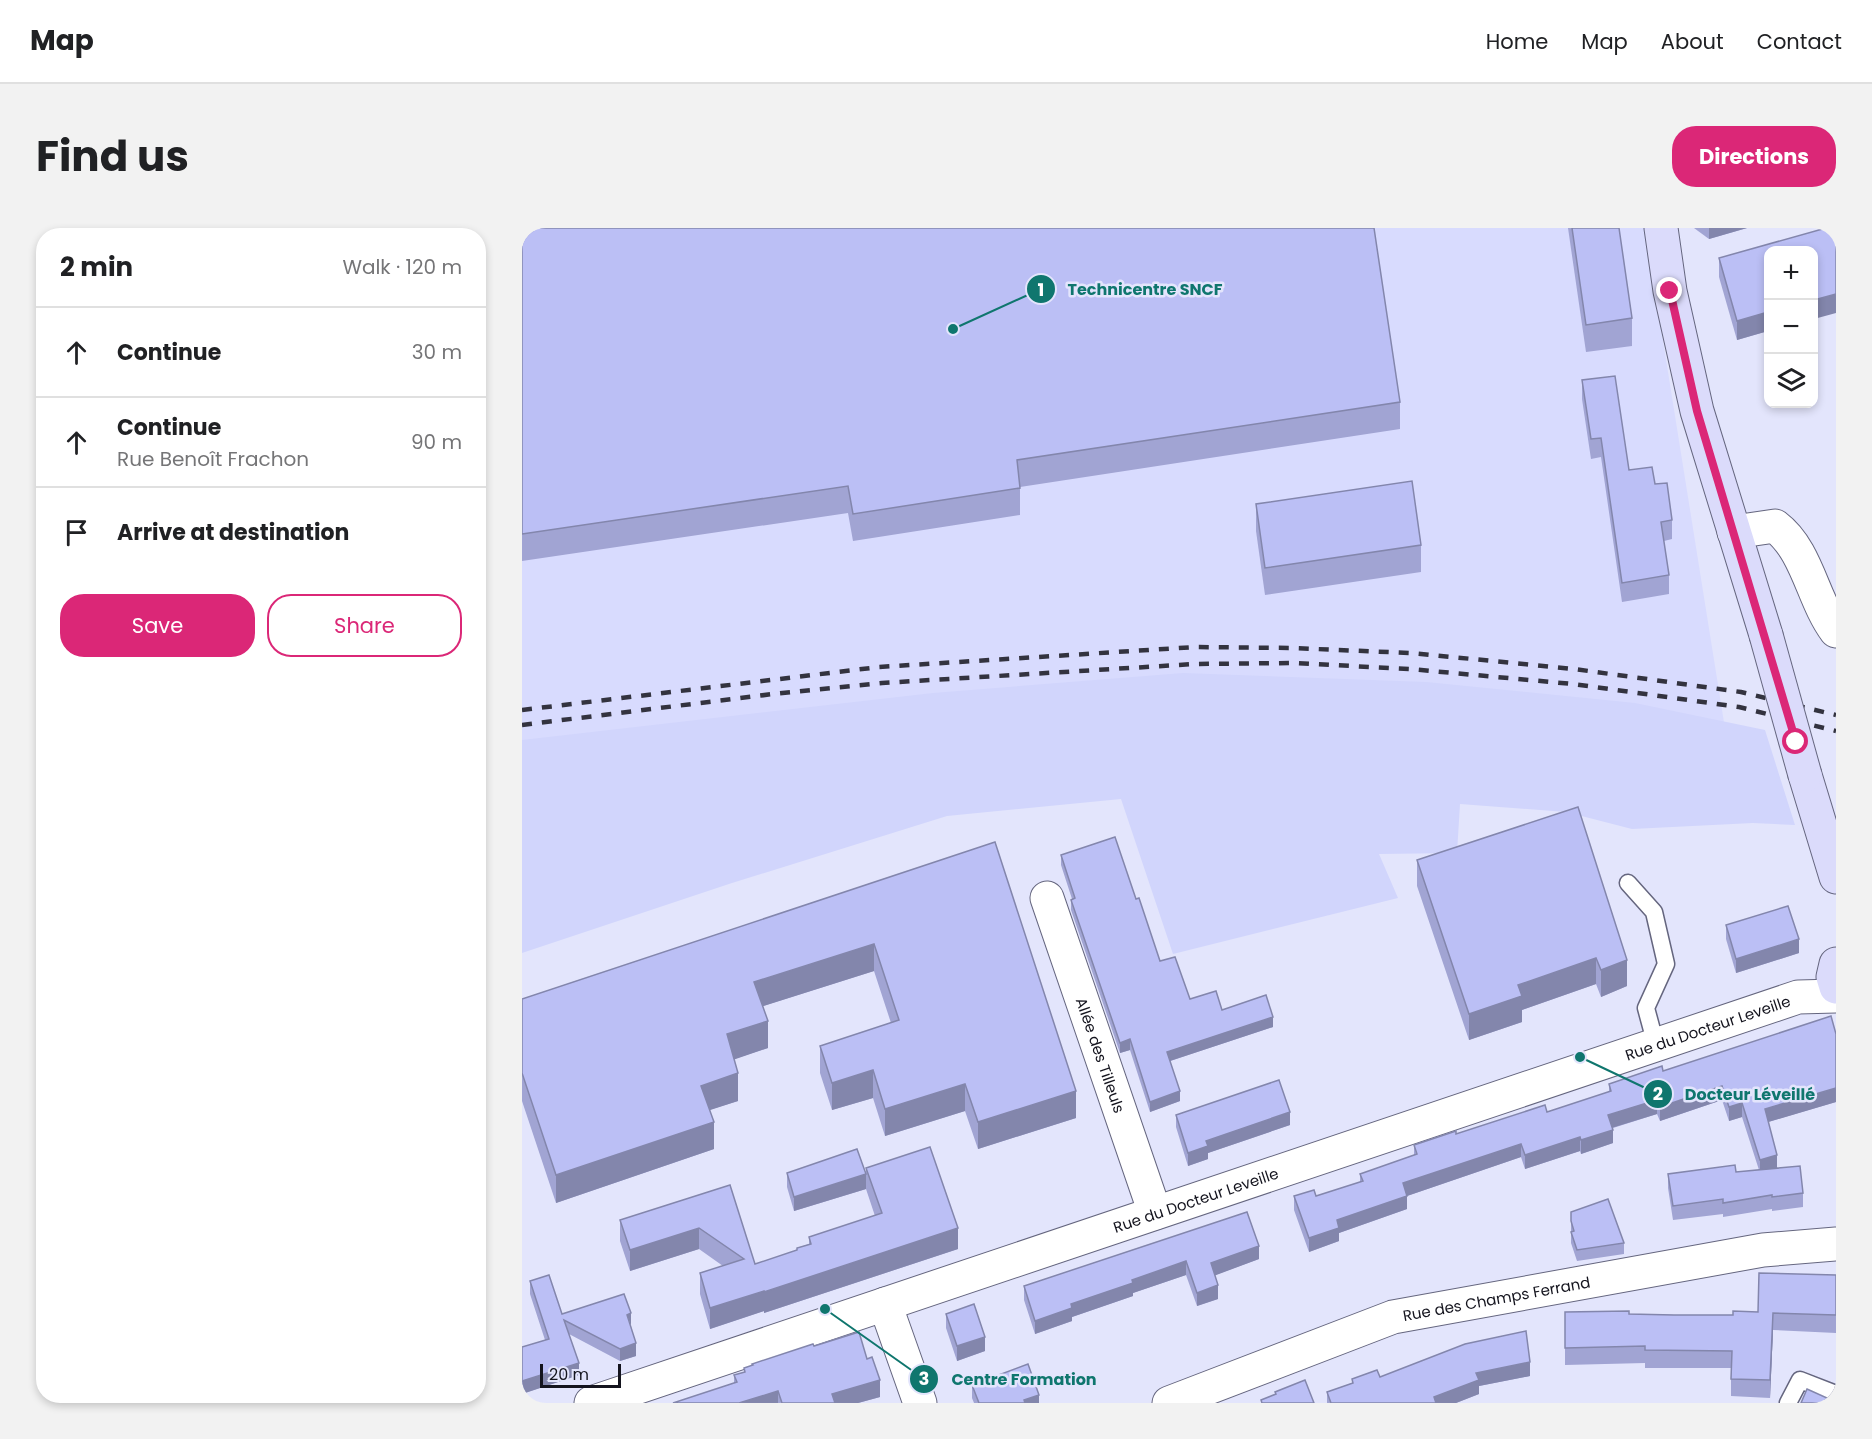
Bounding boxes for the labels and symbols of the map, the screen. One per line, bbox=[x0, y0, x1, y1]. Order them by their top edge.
callout: Technicentre SNCF bbox=[1026, 272, 1235, 306]
text: 1 bbox=[1038, 277, 1044, 302]
route end bbox=[1656, 277, 1682, 303]
text: Technicentre SNCF bbox=[1067, 278, 1223, 301]
route start bbox=[1782, 728, 1808, 754]
street label: Rue du Docteur Leveille bbox=[1622, 990, 1793, 1065]
street label: Allée des Tilleuls bbox=[1071, 994, 1130, 1116]
callout: Docteur Léveillé bbox=[1643, 1077, 1827, 1111]
text: 2 bbox=[1653, 1081, 1663, 1106]
text: Docteur Léveillé bbox=[1685, 1083, 1815, 1106]
street label: Rue du Docteur Leveille bbox=[1110, 1162, 1281, 1237]
street label: Rue des Champs Ferrand bbox=[1401, 1271, 1592, 1326]
scale bar bbox=[540, 1361, 621, 1388]
callout: Centre Formation bbox=[909, 1362, 1109, 1396]
text: 3 bbox=[919, 1366, 929, 1391]
text: Centre Formation bbox=[951, 1368, 1097, 1391]

